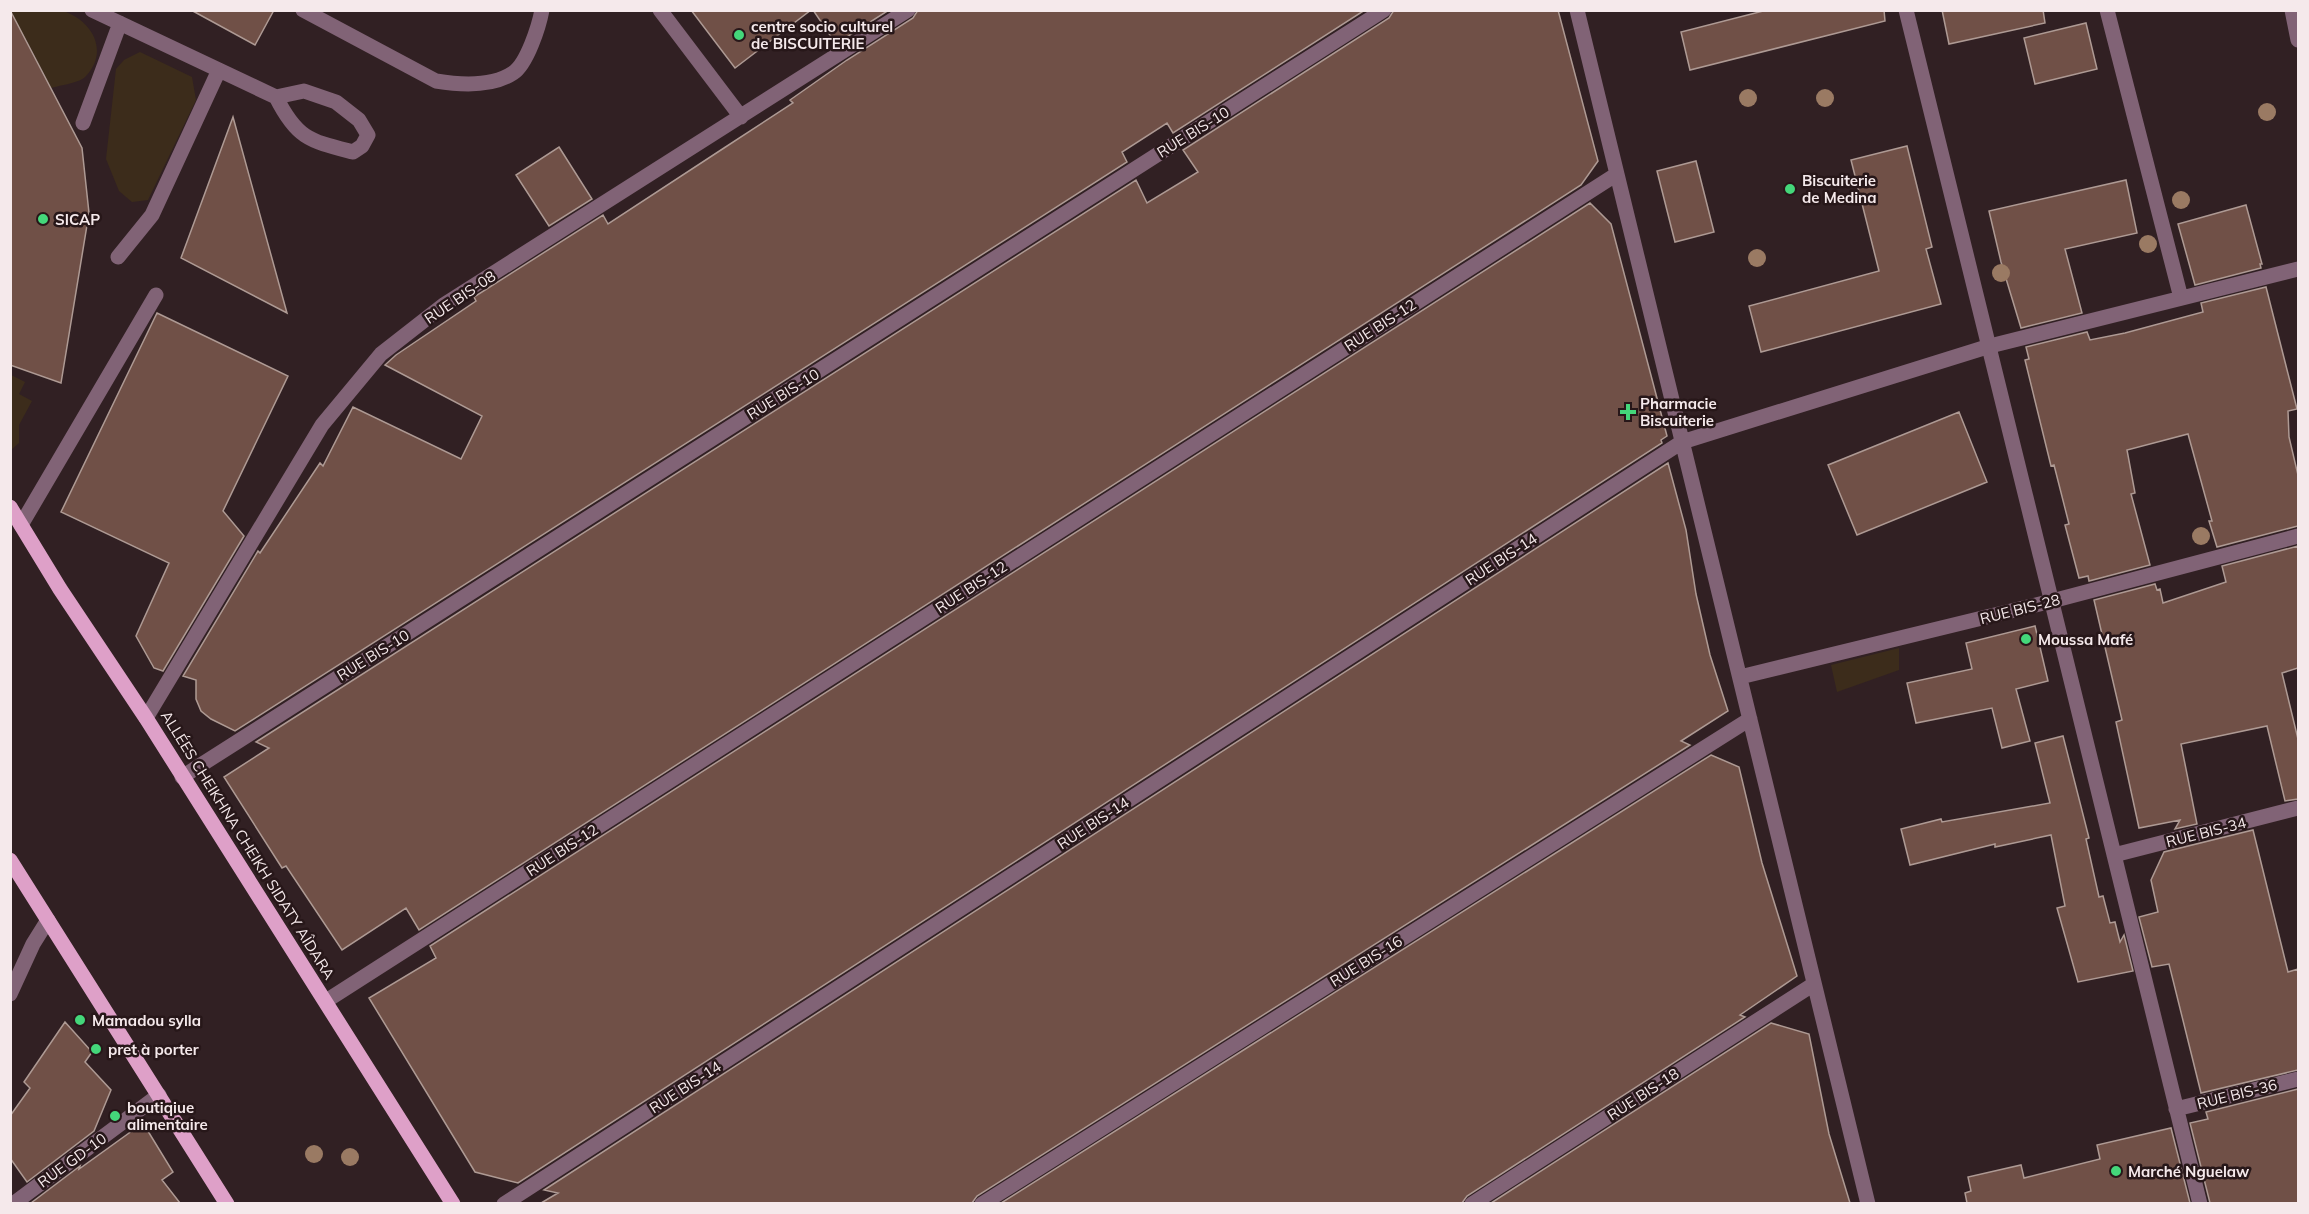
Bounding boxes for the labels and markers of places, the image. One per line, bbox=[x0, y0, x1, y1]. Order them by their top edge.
place label: centre socio culturel de BISCUITERIE bbox=[751, 17, 893, 53]
marker: centre socio culturel de BISCUITERIE bbox=[732, 28, 746, 42]
place label: Biscuiterie de Medina bbox=[1802, 171, 1876, 207]
marker: Biscuiterie de Medina bbox=[1783, 182, 1797, 196]
place label: SICAP bbox=[55, 210, 100, 229]
marker: SICAP bbox=[36, 212, 50, 226]
place label: Pharmacie Biscuiterie bbox=[1640, 394, 1717, 430]
marker: Pharmacie Biscuiterie bbox=[1621, 405, 1635, 419]
place label: Moussa Mafé bbox=[2038, 630, 2133, 649]
marker: Moussa Mafé bbox=[2019, 632, 2033, 646]
place label: Mamadou sylla bbox=[92, 1011, 201, 1030]
marker: Mamadou sylla bbox=[73, 1013, 87, 1027]
place label: pret à porter bbox=[108, 1040, 199, 1059]
marker: pret à porter bbox=[89, 1042, 103, 1056]
place label: boutiqiue alimentaire bbox=[127, 1098, 208, 1134]
marker: boutiqiue alimentaire bbox=[108, 1109, 122, 1123]
place label: Marché Nguelaw bbox=[2128, 1162, 2250, 1181]
marker: Marché Nguelaw bbox=[2109, 1164, 2123, 1178]

